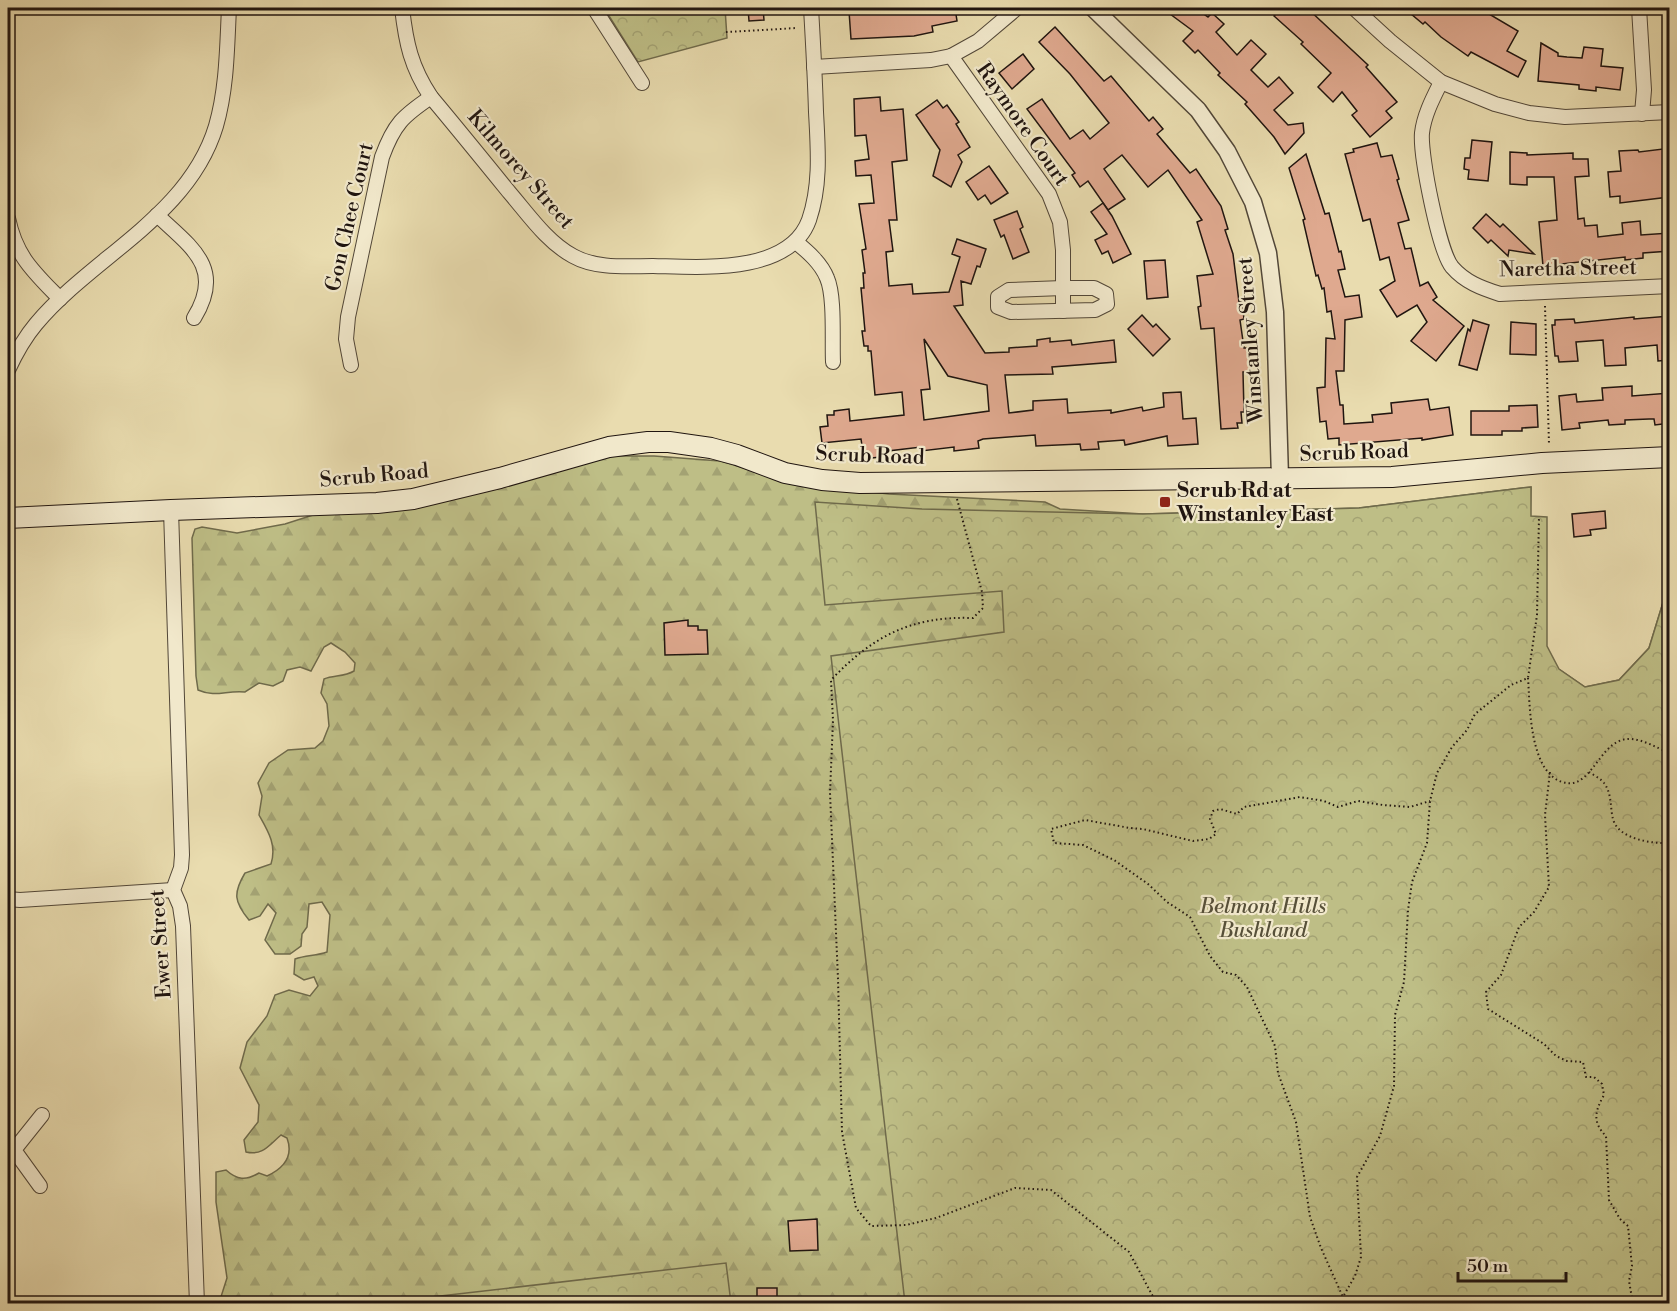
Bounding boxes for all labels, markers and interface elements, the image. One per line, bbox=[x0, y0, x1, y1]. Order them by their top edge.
street label: Raymore Court bbox=[970, 58, 1075, 192]
street label: Kilmorey Street bbox=[461, 105, 580, 235]
street label: Gon Chee Court bbox=[320, 140, 380, 294]
street label: Naretha Street bbox=[1499, 255, 1638, 283]
street label: Winstanley Street bbox=[1232, 256, 1270, 425]
street label: Scrub Road bbox=[1299, 438, 1409, 468]
street label: Scrub Road bbox=[815, 441, 925, 471]
street label: Scrub Road bbox=[319, 458, 430, 494]
place label: Scrub Rd at Winstanley East bbox=[1176, 478, 1334, 528]
marker: Scrub Rd at Winstanley East bbox=[1158, 495, 1172, 509]
street label: Ewer Street bbox=[144, 888, 178, 1000]
park label: Belmont Hills Bushland bbox=[1199, 894, 1326, 944]
scale bar bbox=[1458, 1245, 1566, 1283]
text: 50 m bbox=[1467, 1255, 1509, 1278]

